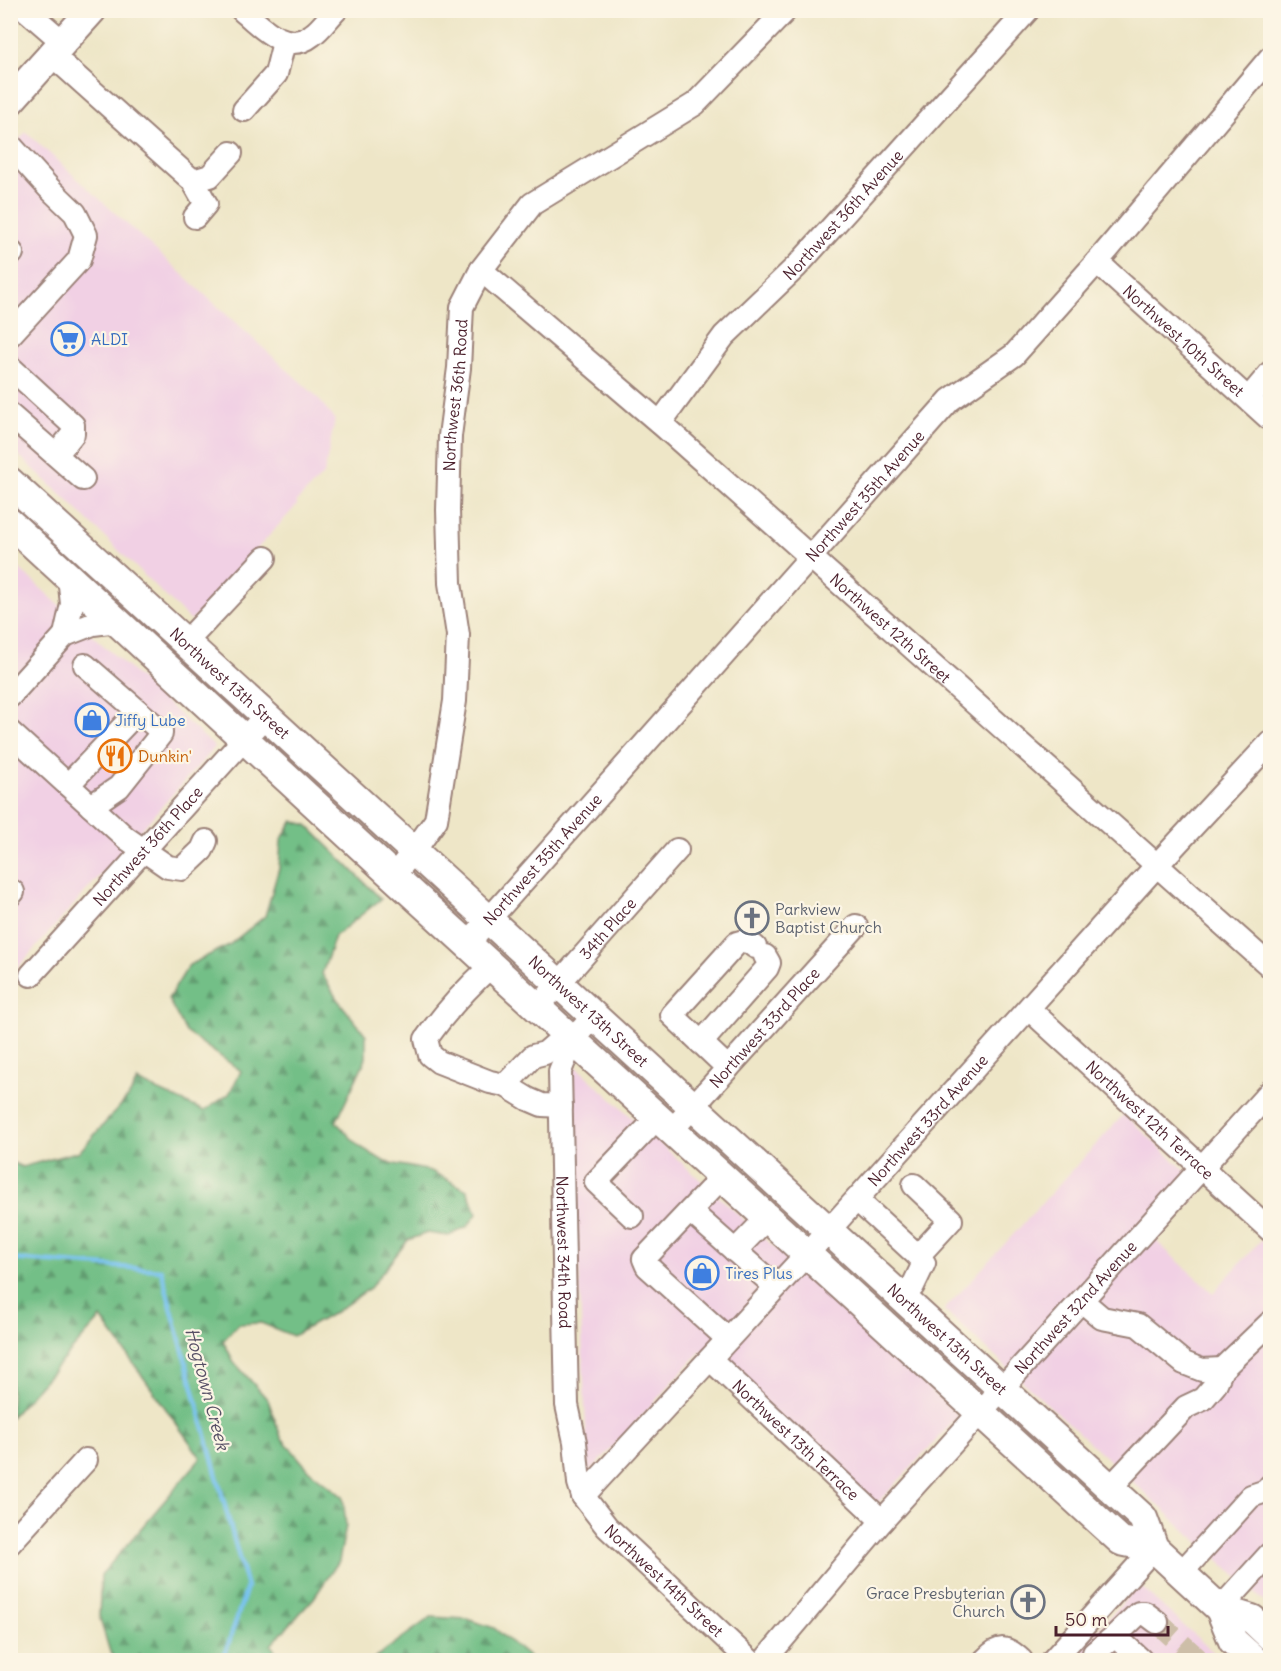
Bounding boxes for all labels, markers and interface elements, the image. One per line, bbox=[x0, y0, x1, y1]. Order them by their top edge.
street label: Northwest 36th Avenue bbox=[779, 145, 907, 284]
street label: Northwest 10th Street bbox=[1119, 281, 1249, 401]
street label: Northwest 36th Road bbox=[439, 319, 471, 472]
supermarket icon: ALDI bbox=[50, 321, 86, 357]
place label: ALDI bbox=[91, 329, 128, 349]
street label: Northwest 35th Avenue bbox=[801, 426, 929, 566]
street label: Northwest 12th Street bbox=[826, 569, 955, 688]
street label: Northwest 13th Street bbox=[166, 623, 294, 743]
shop icon: Jiffy Lube bbox=[74, 702, 110, 738]
place label: Jiffy Lube bbox=[115, 710, 186, 730]
restaurant icon: Dunkin' bbox=[97, 738, 133, 774]
place label: Dunkin' bbox=[138, 746, 192, 766]
street label: Northwest 36th Place bbox=[89, 782, 207, 910]
street label: Northwest 35th Avenue bbox=[479, 789, 606, 929]
street label: 34th Place bbox=[575, 893, 640, 963]
place label: Parkview Baptist Church bbox=[775, 899, 882, 937]
church icon: Parkview Baptist Church bbox=[734, 900, 770, 936]
street label: Northwest 13th Street bbox=[525, 951, 653, 1071]
street label: Northwest 33rd Place bbox=[705, 963, 824, 1092]
street label: Northwest 33rd Avenue bbox=[863, 1050, 992, 1190]
street label: Northwest 12th Terrace bbox=[1082, 1056, 1218, 1184]
street label: Northwest 34th Road bbox=[552, 1175, 575, 1329]
street label: Northwest 32nd Avenue bbox=[1010, 1236, 1141, 1378]
shop icon: Tires Plus bbox=[684, 1255, 720, 1291]
place label: Tires Plus bbox=[725, 1263, 793, 1283]
street label: Northwest 13th Street bbox=[883, 1279, 1012, 1399]
water label: Hogtown Creek bbox=[180, 1325, 235, 1454]
street label: Northwest 13th Terrace bbox=[728, 1375, 864, 1504]
street label: Northwest 14th Street bbox=[601, 1520, 728, 1641]
place label: Grace Presbyterian Church bbox=[866, 1583, 1005, 1621]
church icon: Grace Presbyterian Church bbox=[1010, 1584, 1046, 1620]
scale bar bbox=[1056, 1599, 1168, 1637]
text: 50 m bbox=[1065, 1608, 1107, 1631]

